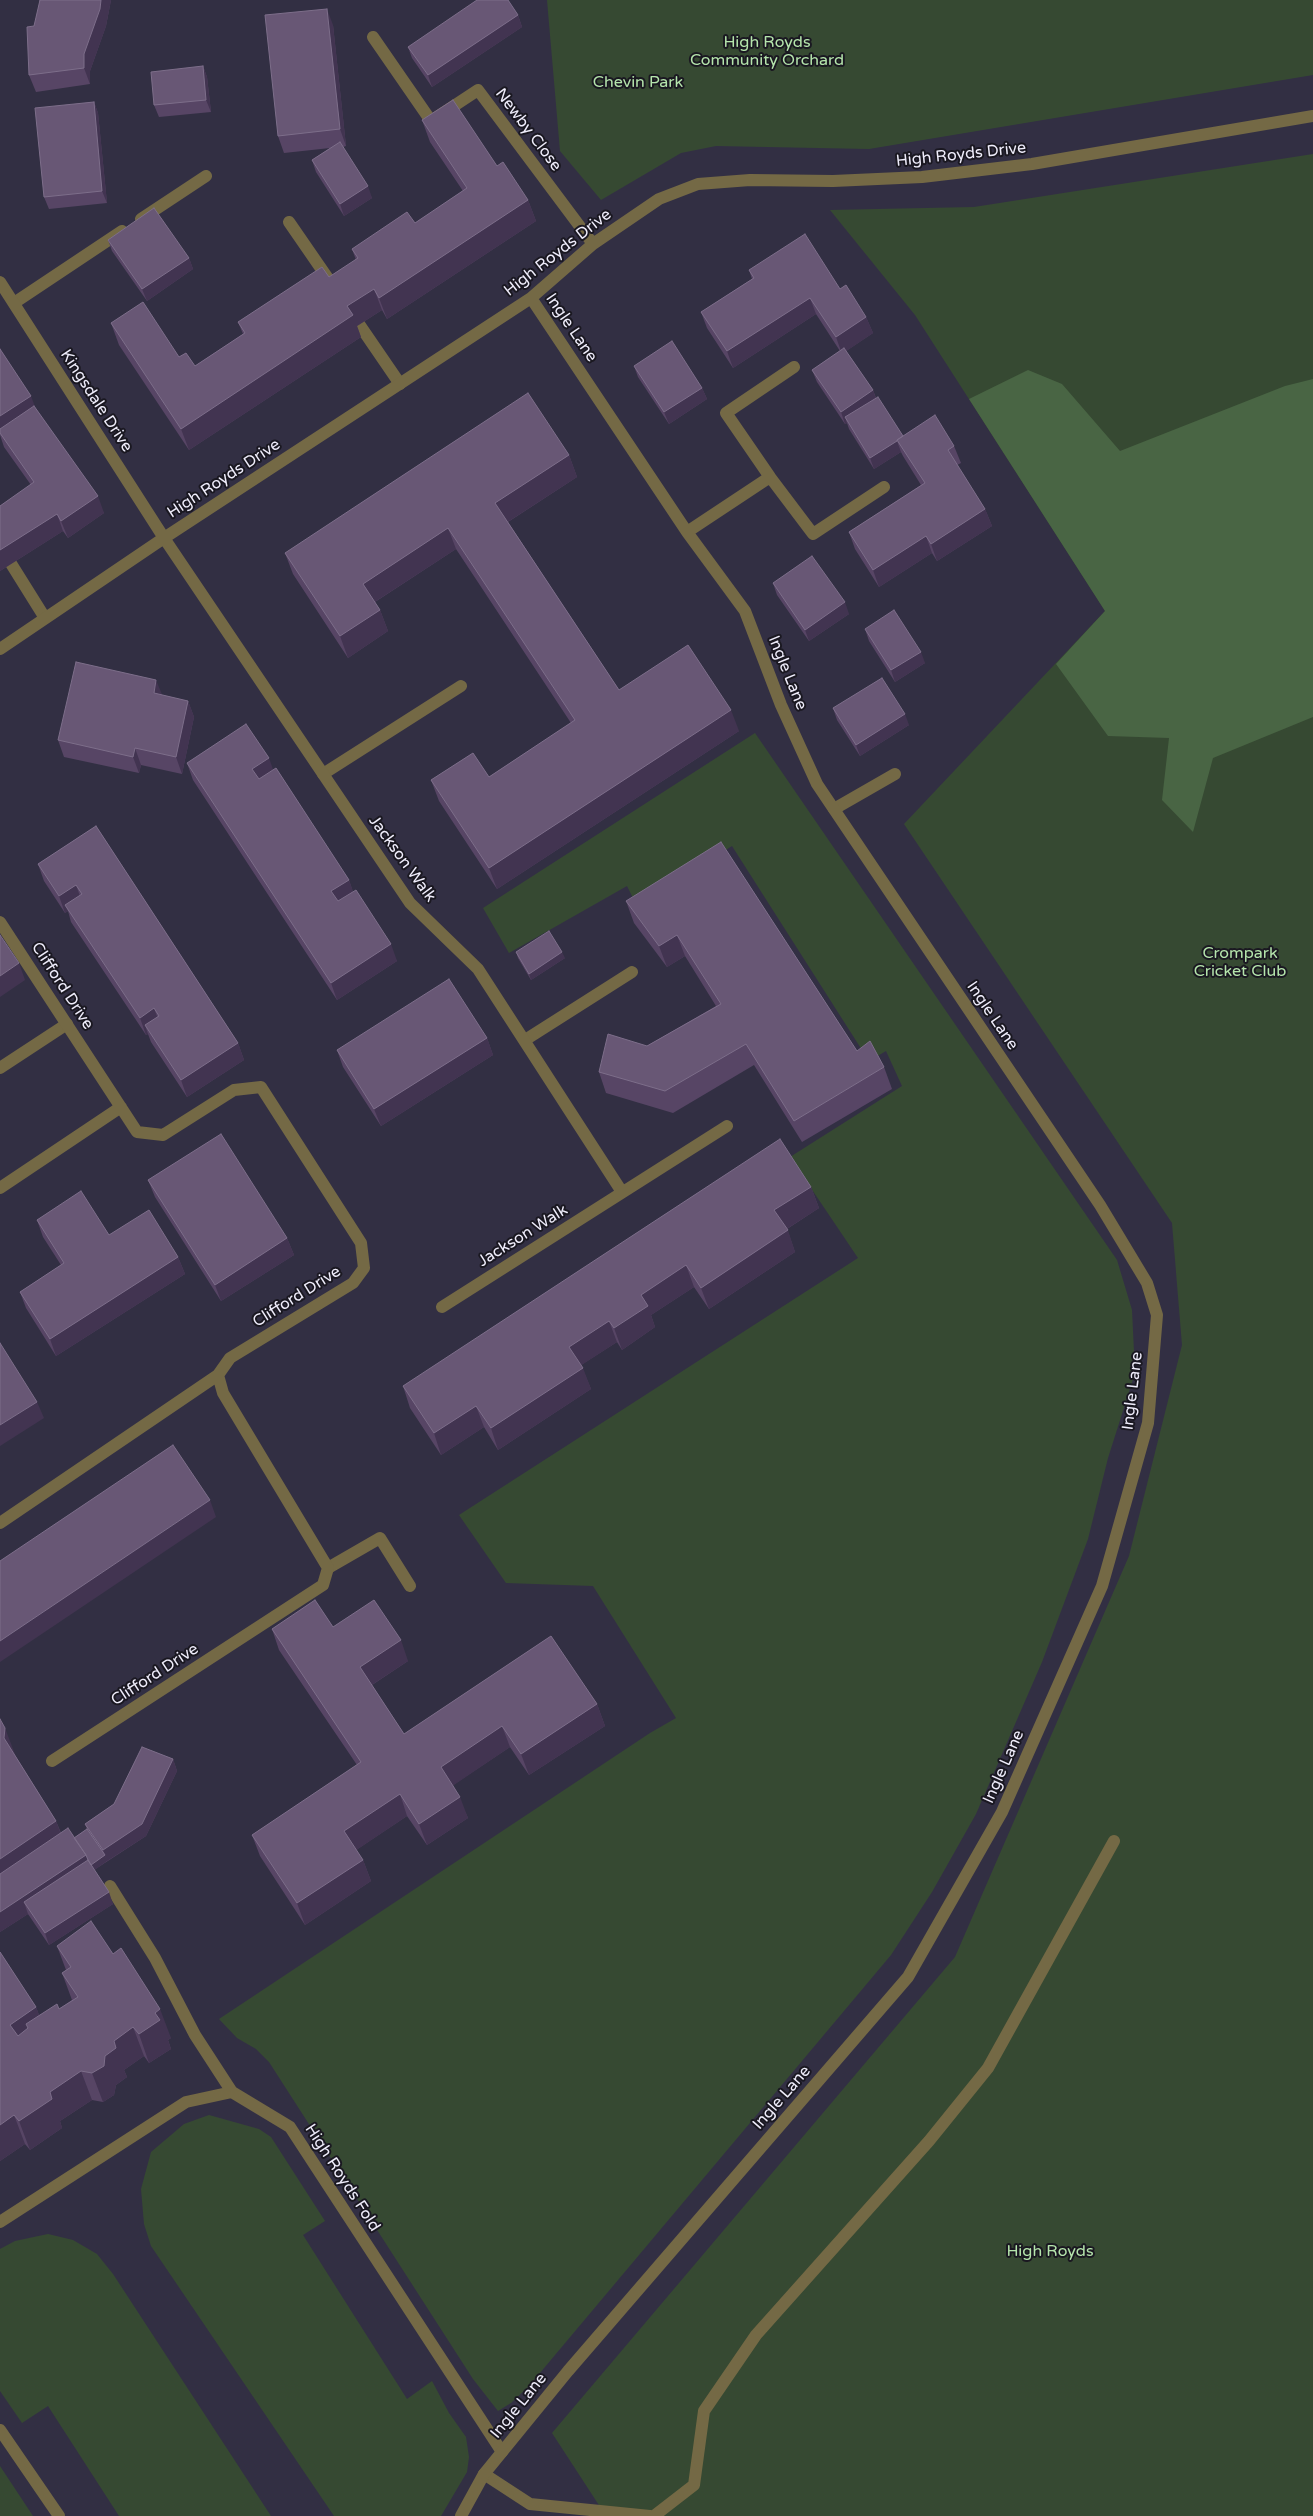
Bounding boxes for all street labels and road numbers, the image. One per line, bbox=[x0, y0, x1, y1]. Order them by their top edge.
street label: Newby Close bbox=[491, 85, 565, 175]
street label: High Royds Drive bbox=[895, 139, 1027, 171]
street label: High Royds Drive bbox=[501, 205, 615, 301]
street label: Ingle Lane bbox=[541, 290, 601, 366]
street label: Kingsdale Drive bbox=[56, 346, 136, 456]
street label: High Royds Drive bbox=[164, 435, 284, 523]
street label: Ingle Lane bbox=[763, 633, 811, 713]
street label: Jackson Walk bbox=[364, 812, 440, 906]
street label: Clifford Drive bbox=[27, 939, 97, 1033]
street label: Ingle Lane bbox=[962, 978, 1022, 1054]
street label: Jackson Walk bbox=[475, 1201, 571, 1271]
street label: Clifford Drive bbox=[249, 1262, 345, 1332]
street label: Ingle Lane bbox=[1119, 1351, 1147, 1431]
street label: Clifford Drive bbox=[108, 1640, 202, 1710]
street label: Ingle Lane bbox=[979, 1727, 1029, 1807]
street label: Ingle Lane bbox=[749, 2062, 815, 2134]
street label: High Royds Fold bbox=[300, 2121, 384, 2235]
street label: Ingle Lane bbox=[487, 2369, 551, 2443]

